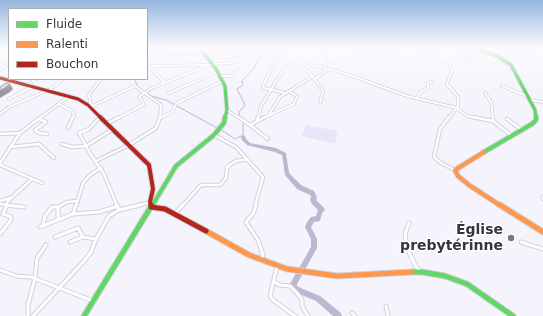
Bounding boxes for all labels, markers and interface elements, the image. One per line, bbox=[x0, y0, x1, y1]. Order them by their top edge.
legend bbox=[8, 8, 148, 80]
text: Fluide bbox=[46, 17, 82, 31]
text: Ralenti bbox=[46, 37, 88, 51]
text: Bouchon bbox=[46, 57, 98, 71]
place label: Église prebytérinne bbox=[400, 222, 503, 254]
marker: Église prebytérinne bbox=[506, 233, 516, 243]

